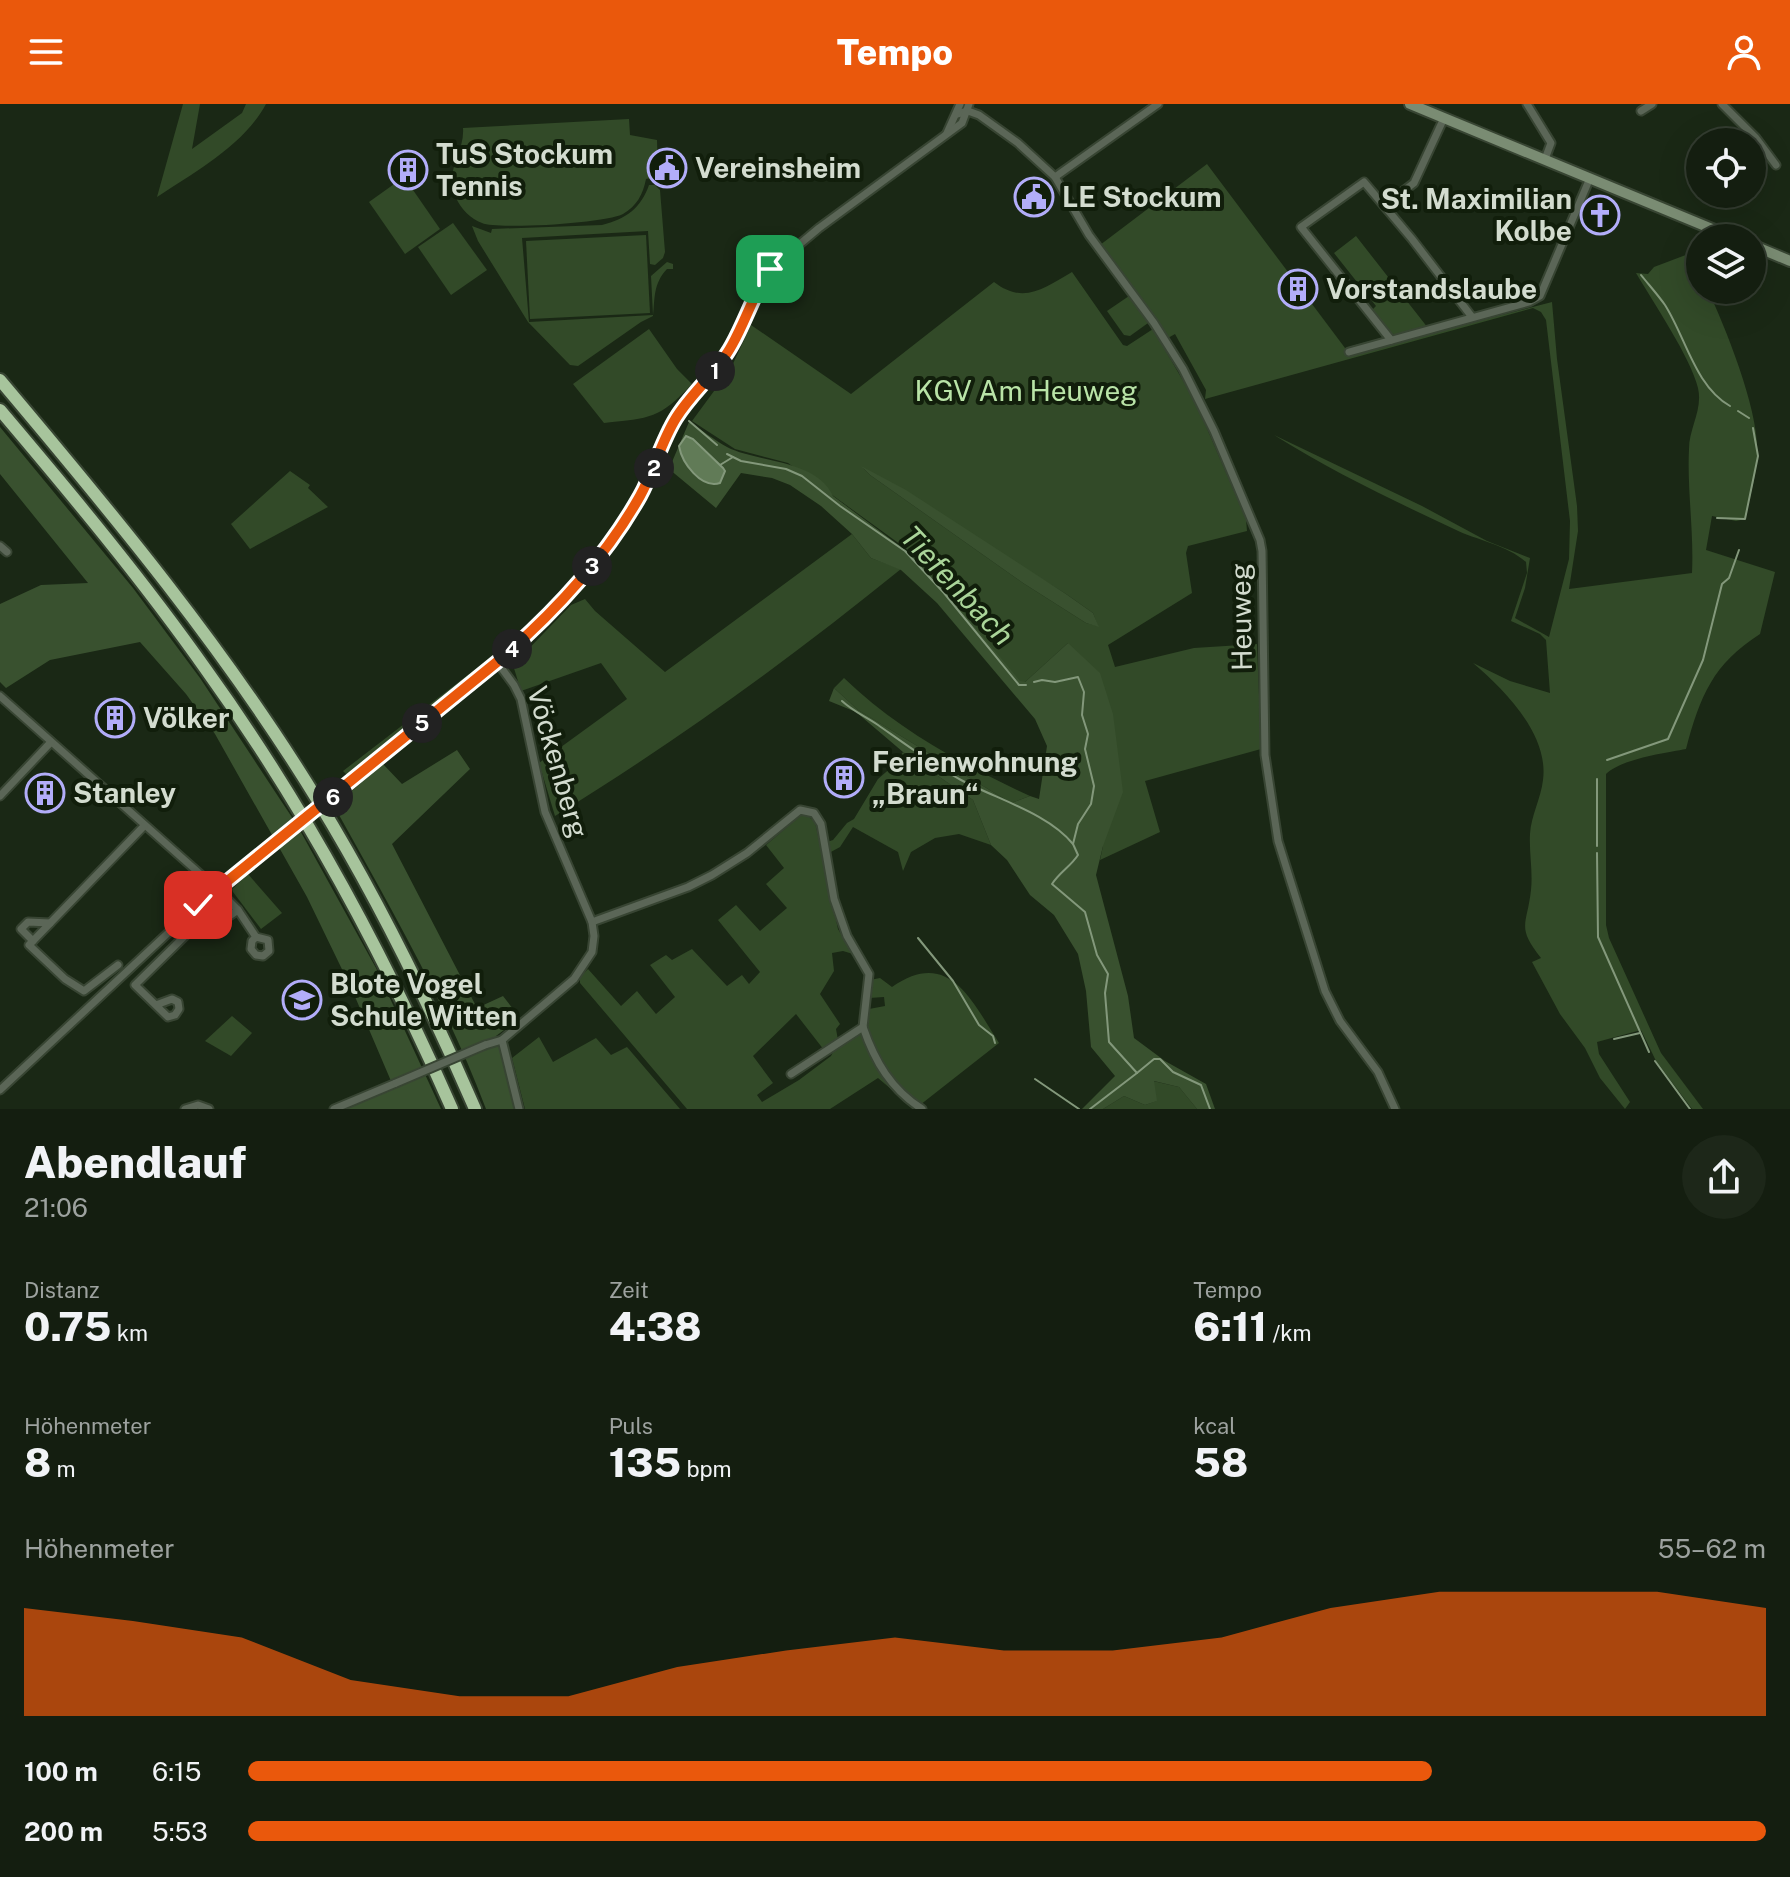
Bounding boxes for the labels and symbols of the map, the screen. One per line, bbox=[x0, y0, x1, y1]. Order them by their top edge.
place label: TuS Stockum Tennis bbox=[436, 137, 613, 202]
public building icon: Vereinsheim bbox=[646, 147, 688, 189]
building icon: TuS Stockum Tennis bbox=[387, 149, 429, 191]
place label: Vereinsheim bbox=[695, 151, 861, 184]
public building icon: LE Stockum bbox=[1013, 176, 1055, 218]
place label: LE Stockum bbox=[1062, 180, 1222, 213]
place label: St. Maximilian Kolbe bbox=[1381, 182, 1572, 247]
church icon: St. Maximilian Kolbe bbox=[1579, 194, 1621, 236]
pin bbox=[736, 235, 804, 303]
building icon: Vorstandslaube bbox=[1277, 268, 1319, 310]
place label: Vorstandslaube bbox=[1326, 272, 1537, 305]
pin: 1 bbox=[695, 351, 735, 391]
park label: KGV Am Heuweg bbox=[914, 374, 1138, 407]
pin: 2 bbox=[634, 448, 674, 488]
water label: Tiefenbach bbox=[893, 518, 1022, 652]
pin: 3 bbox=[572, 546, 612, 586]
street label: Heuweg bbox=[1223, 563, 1258, 671]
pin: 4 bbox=[492, 629, 532, 669]
street label: Vöckenberg bbox=[521, 682, 596, 841]
building icon: Völker bbox=[94, 697, 136, 739]
place label: Völker bbox=[143, 701, 229, 734]
pin: 5 bbox=[402, 703, 442, 743]
place label: Ferienwohnung „Braun“ bbox=[872, 745, 1078, 810]
building icon: Ferienwohnung „Braun“ bbox=[823, 757, 865, 799]
building icon: Stanley bbox=[24, 772, 66, 814]
place label: Stanley bbox=[73, 776, 176, 809]
pin: 6 bbox=[313, 777, 353, 817]
pin bbox=[164, 871, 232, 939]
place label: Blote Vogel Schule Witten bbox=[330, 967, 517, 1032]
school or university icon: Blote Vogel Schule Witten bbox=[281, 979, 323, 1021]

